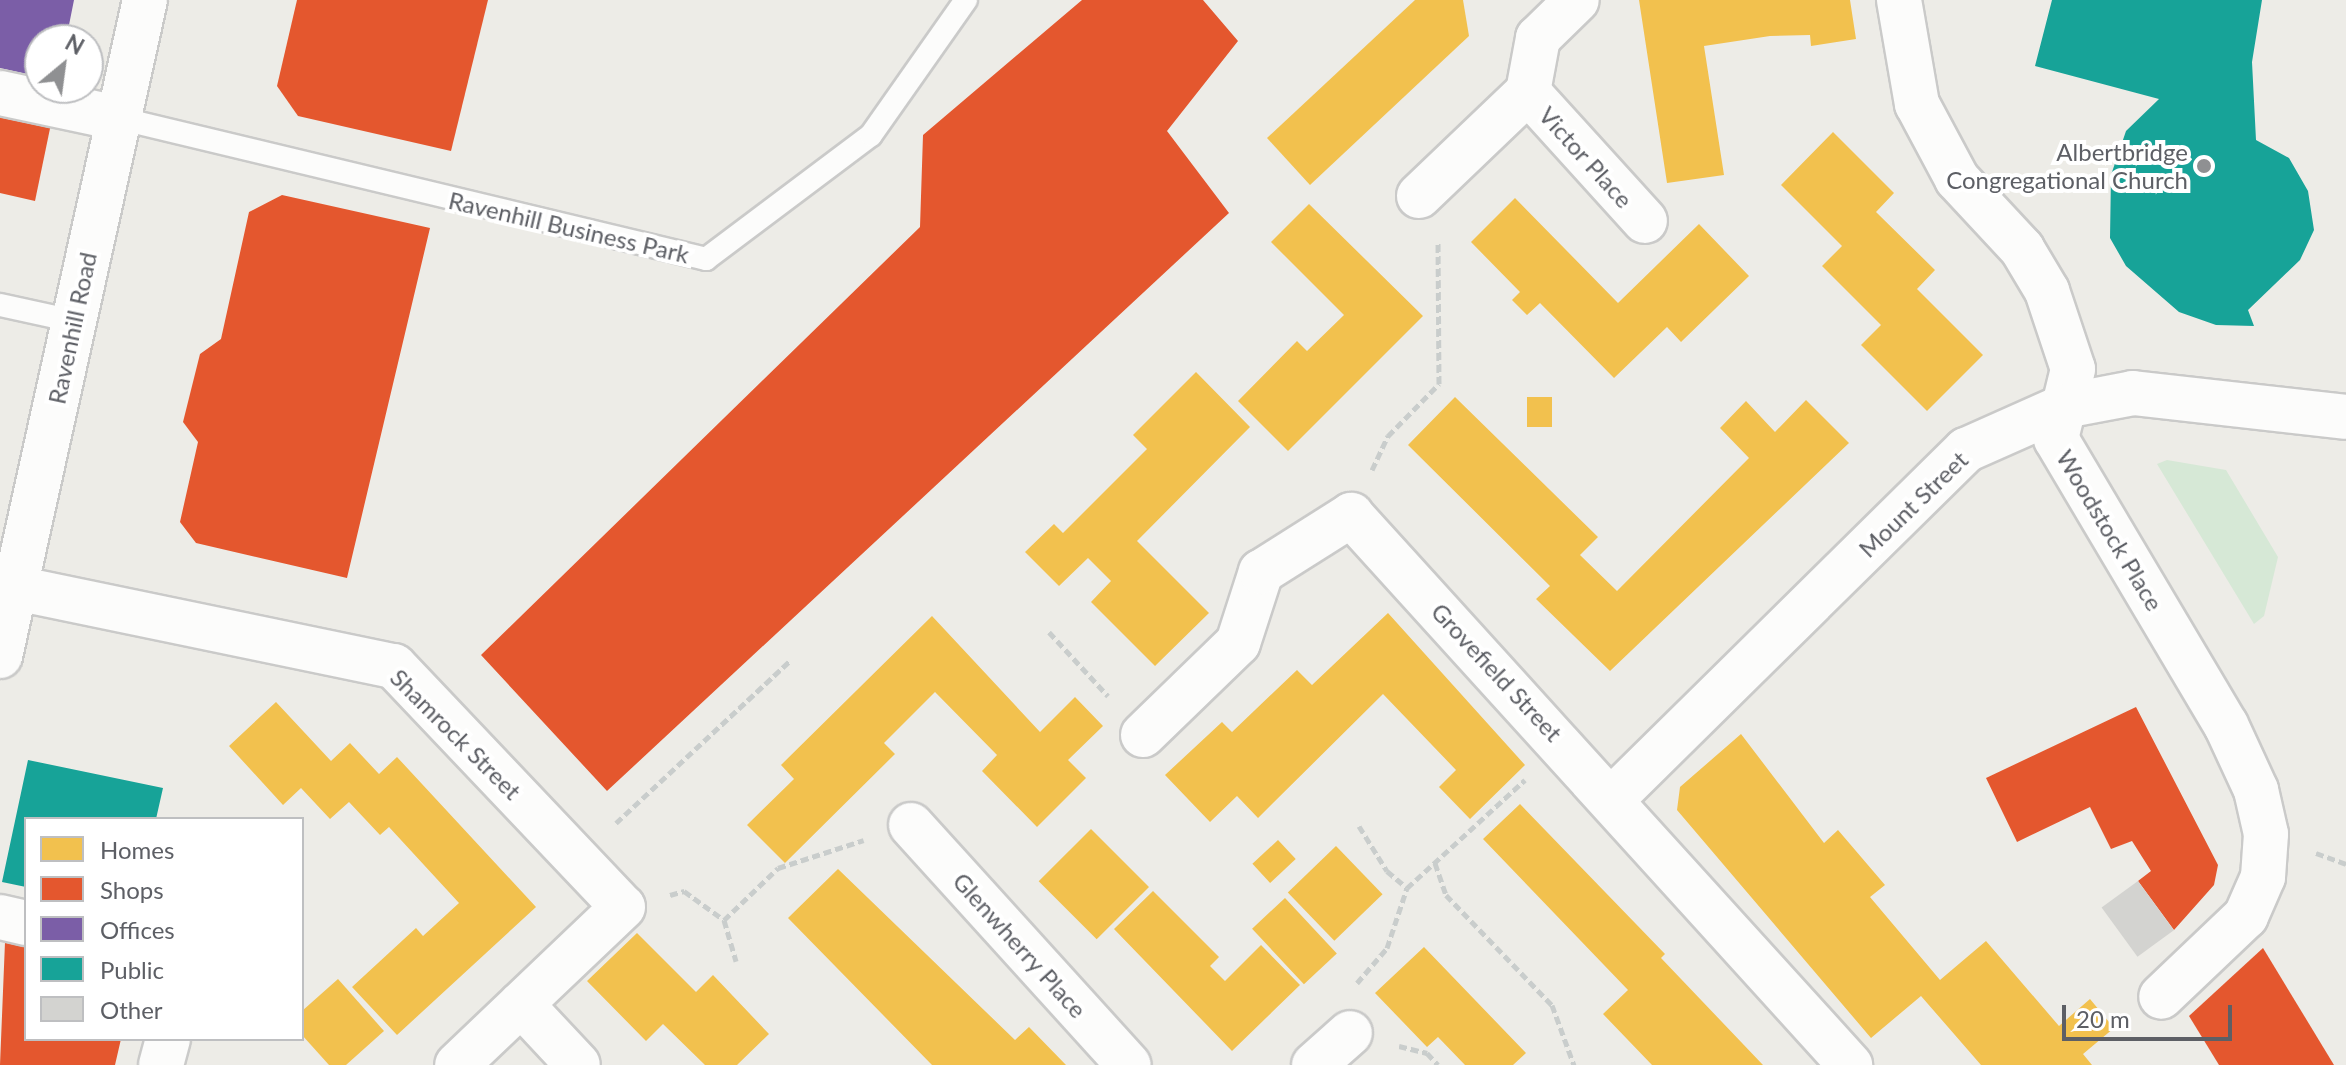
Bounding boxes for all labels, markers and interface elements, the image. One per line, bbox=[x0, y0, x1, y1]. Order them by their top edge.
north arrow bbox=[24, 24, 104, 104]
text: N bbox=[61, 28, 89, 60]
street label: Victor Place bbox=[1533, 100, 1639, 214]
place label: Albertbridge Congregational Church bbox=[1946, 138, 2188, 194]
marker: Albertbridge Congregational Church bbox=[2195, 157, 2213, 175]
street label: Ravenhill Business Park bbox=[446, 185, 692, 269]
street label: Ravenhill Road bbox=[42, 249, 102, 407]
street label: Woodstock Place bbox=[2051, 444, 2169, 616]
street label: Mount Street bbox=[1853, 445, 1973, 563]
street label: Grovefield Street bbox=[1426, 597, 1568, 747]
street label: Shamrock Street bbox=[385, 663, 527, 805]
legend bbox=[24, 817, 304, 1041]
text: Homes bbox=[100, 835, 174, 864]
street label: Glenwherry Place bbox=[947, 866, 1093, 1024]
text: Shops bbox=[100, 875, 164, 904]
text: Offices bbox=[100, 915, 175, 944]
text: Public bbox=[100, 955, 164, 984]
scale bar bbox=[2066, 989, 2236, 1039]
text: Other bbox=[100, 995, 163, 1024]
text: 20 m bbox=[2076, 1004, 2130, 1033]

